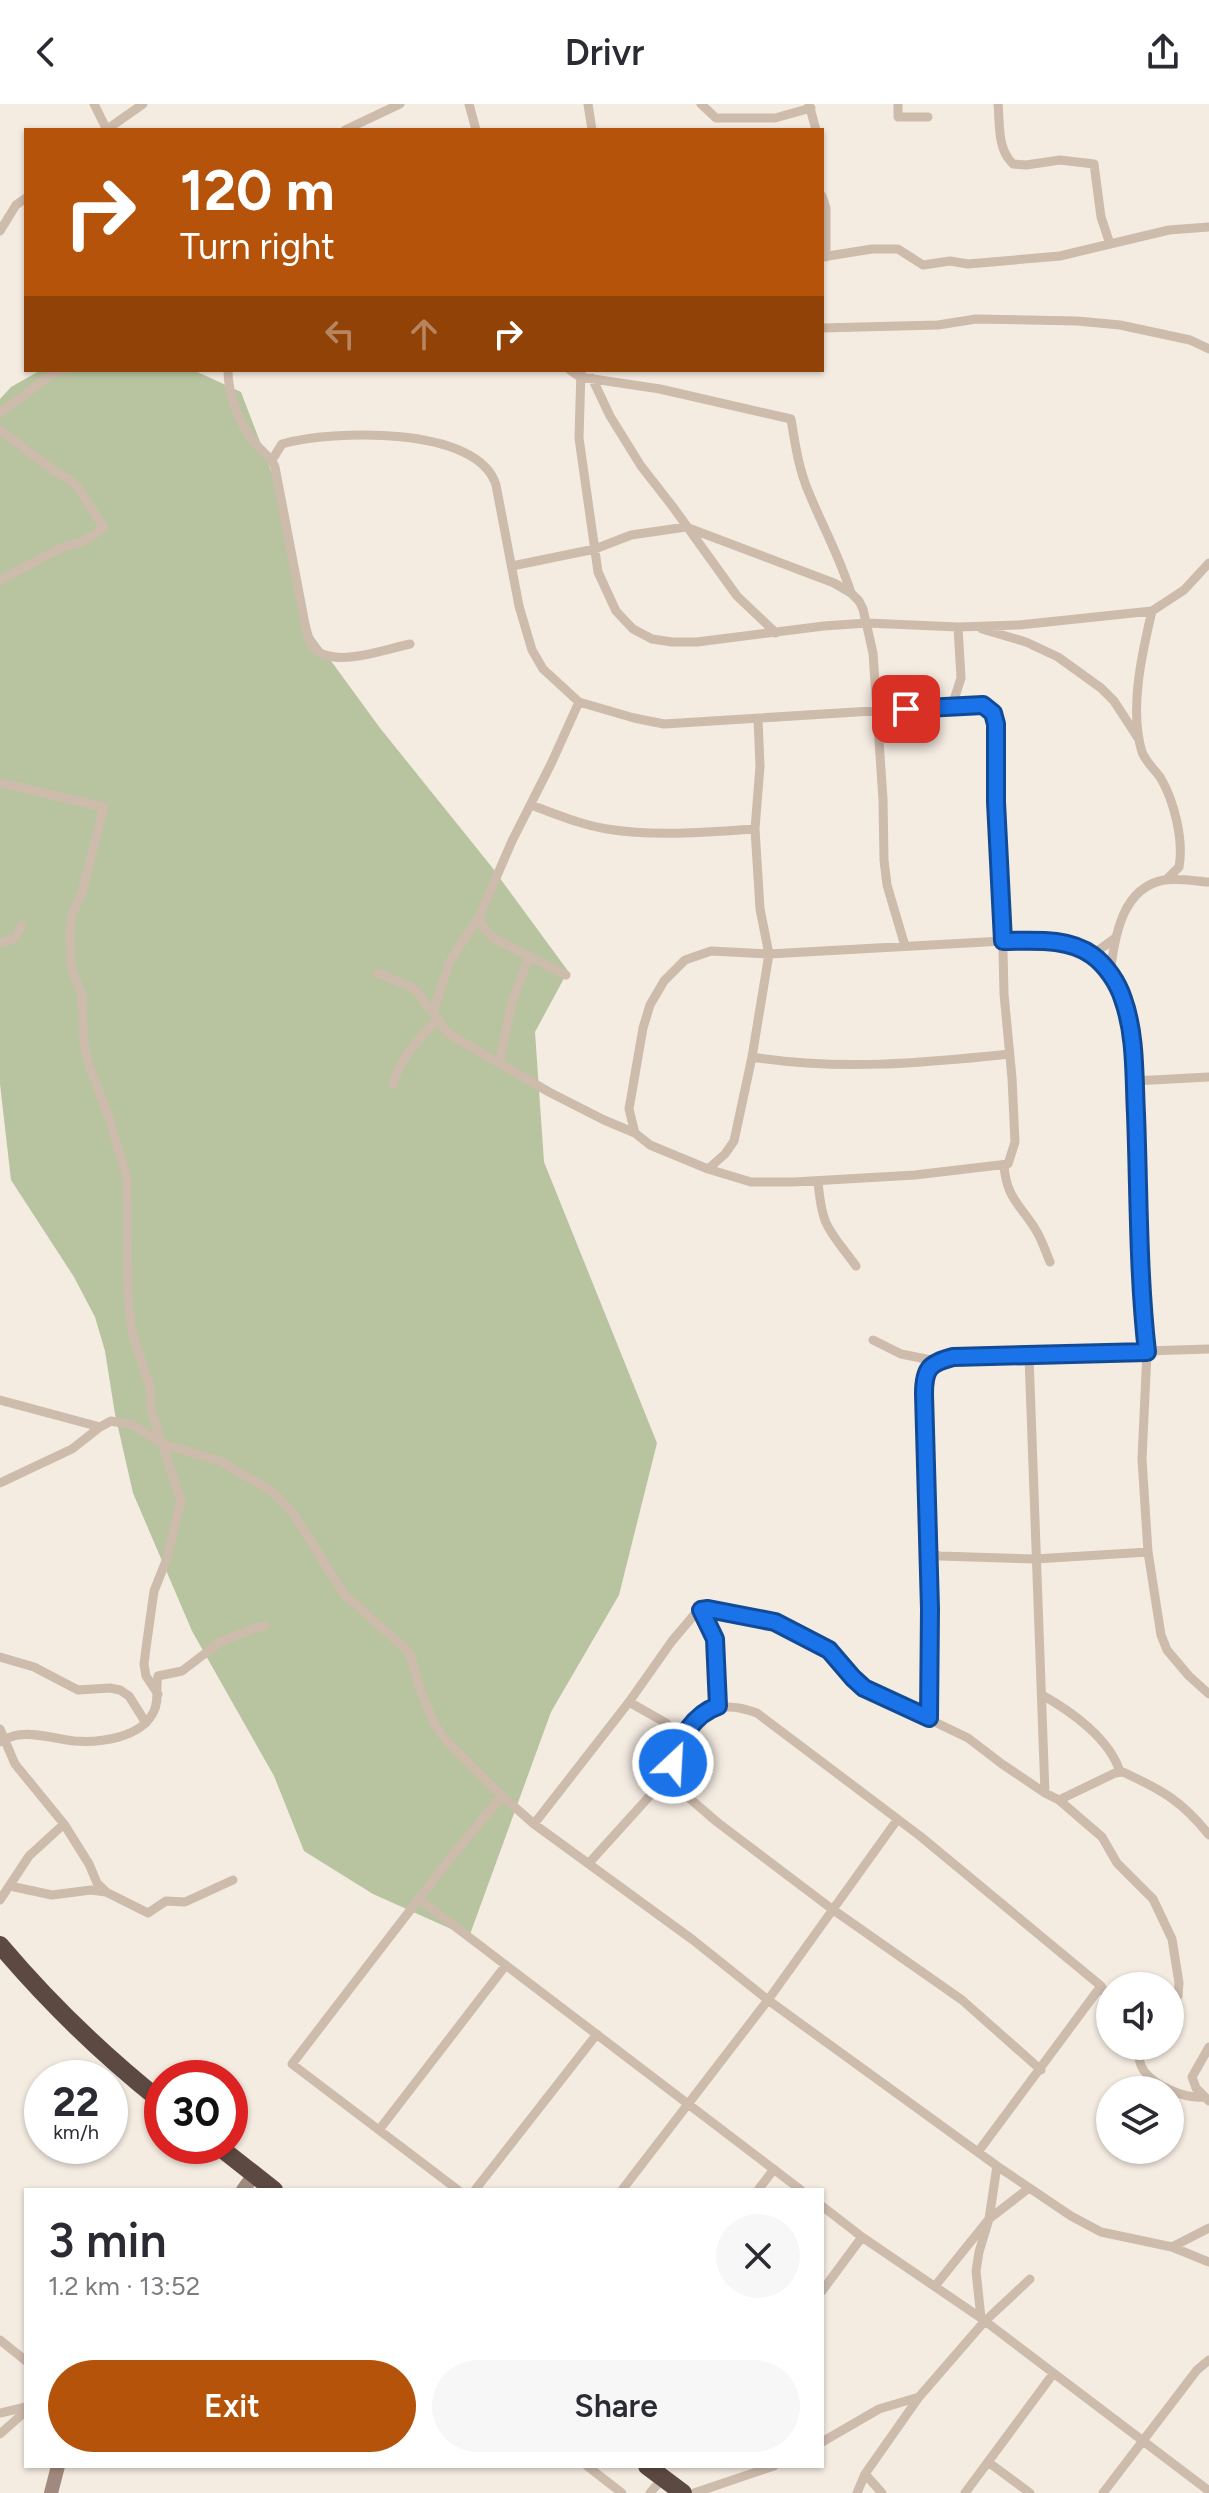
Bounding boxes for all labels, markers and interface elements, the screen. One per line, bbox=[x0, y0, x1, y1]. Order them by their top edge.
icon: back bbox=[24, 30, 68, 74]
icon: share bbox=[1141, 30, 1185, 74]
text: Drivr bbox=[565, 31, 644, 74]
text: 120 m bbox=[180, 157, 335, 224]
icon: right bbox=[48, 160, 152, 264]
text: Turn right bbox=[180, 225, 335, 268]
icon: left bbox=[318, 312, 362, 356]
icon: ahead bbox=[402, 312, 446, 356]
icon: right bbox=[486, 312, 530, 356]
pin bbox=[872, 675, 940, 743]
icon: arrive bbox=[884, 687, 928, 731]
position arrow bbox=[631, 1721, 715, 1805]
map controls bbox=[1096, 1972, 1184, 2164]
button: sound bbox=[1096, 1972, 1184, 2060]
speed limit sign: 30 bbox=[144, 2060, 248, 2164]
button: layers bbox=[1096, 2076, 1184, 2164]
text: 22 bbox=[53, 2078, 99, 2126]
text: km/h bbox=[53, 2120, 99, 2144]
text: 3 min bbox=[48, 2211, 167, 2269]
button: close bbox=[716, 2214, 800, 2298]
text: 1.2 km · 13:52 bbox=[48, 2270, 200, 2302]
button: Exit bbox=[48, 2360, 416, 2452]
button: Share bbox=[432, 2360, 800, 2452]

